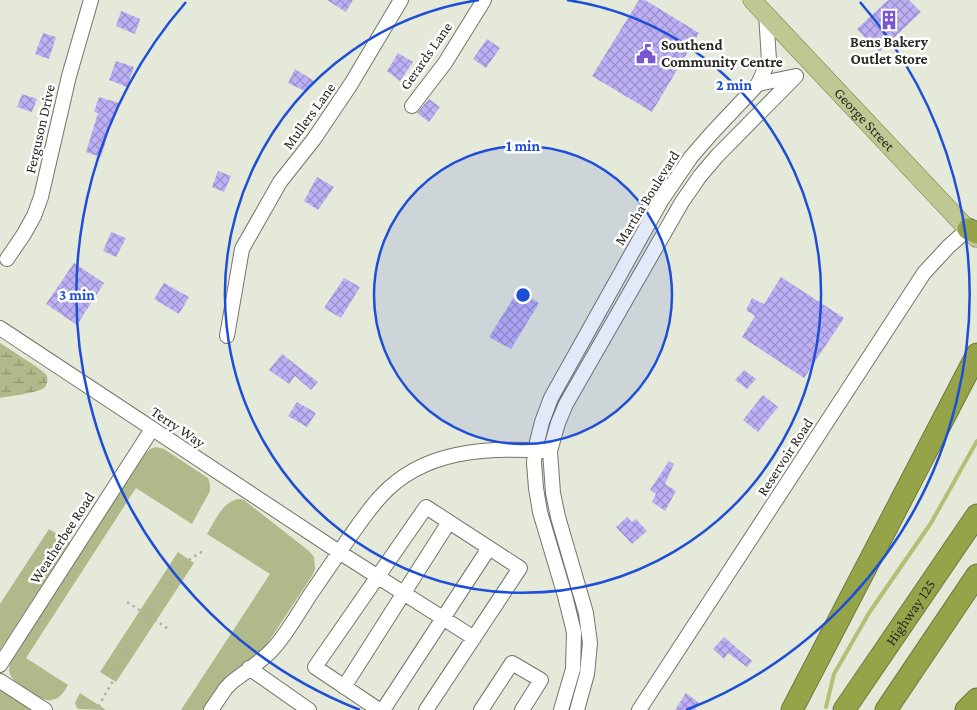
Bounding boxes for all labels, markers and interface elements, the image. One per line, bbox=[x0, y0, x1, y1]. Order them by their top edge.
building icon: Bens Bakery Outlet Store bbox=[878, 9, 900, 31]
street label: Gerards Lane bbox=[397, 19, 455, 93]
place label: Bens Bakery Outlet Store bbox=[850, 34, 929, 67]
place label: Southend Community Centre bbox=[661, 37, 783, 70]
public building icon: Southend Community Centre bbox=[635, 43, 657, 65]
text: 2 min bbox=[716, 77, 752, 93]
street label: Mullers Lane bbox=[280, 79, 339, 152]
street label: Ferguson Drive bbox=[22, 83, 59, 175]
street label: George Street bbox=[831, 85, 898, 155]
text: 1 min bbox=[506, 138, 540, 154]
street label: Martha Boulevard bbox=[612, 148, 683, 248]
centre of rings bbox=[514, 286, 532, 304]
text: 3 min bbox=[59, 287, 95, 303]
street label: Terry Way bbox=[147, 403, 208, 452]
street label: Reservoir Road bbox=[754, 415, 816, 499]
street label: Weatherbee Road bbox=[27, 489, 98, 587]
street label: Highway 125 bbox=[883, 577, 938, 648]

